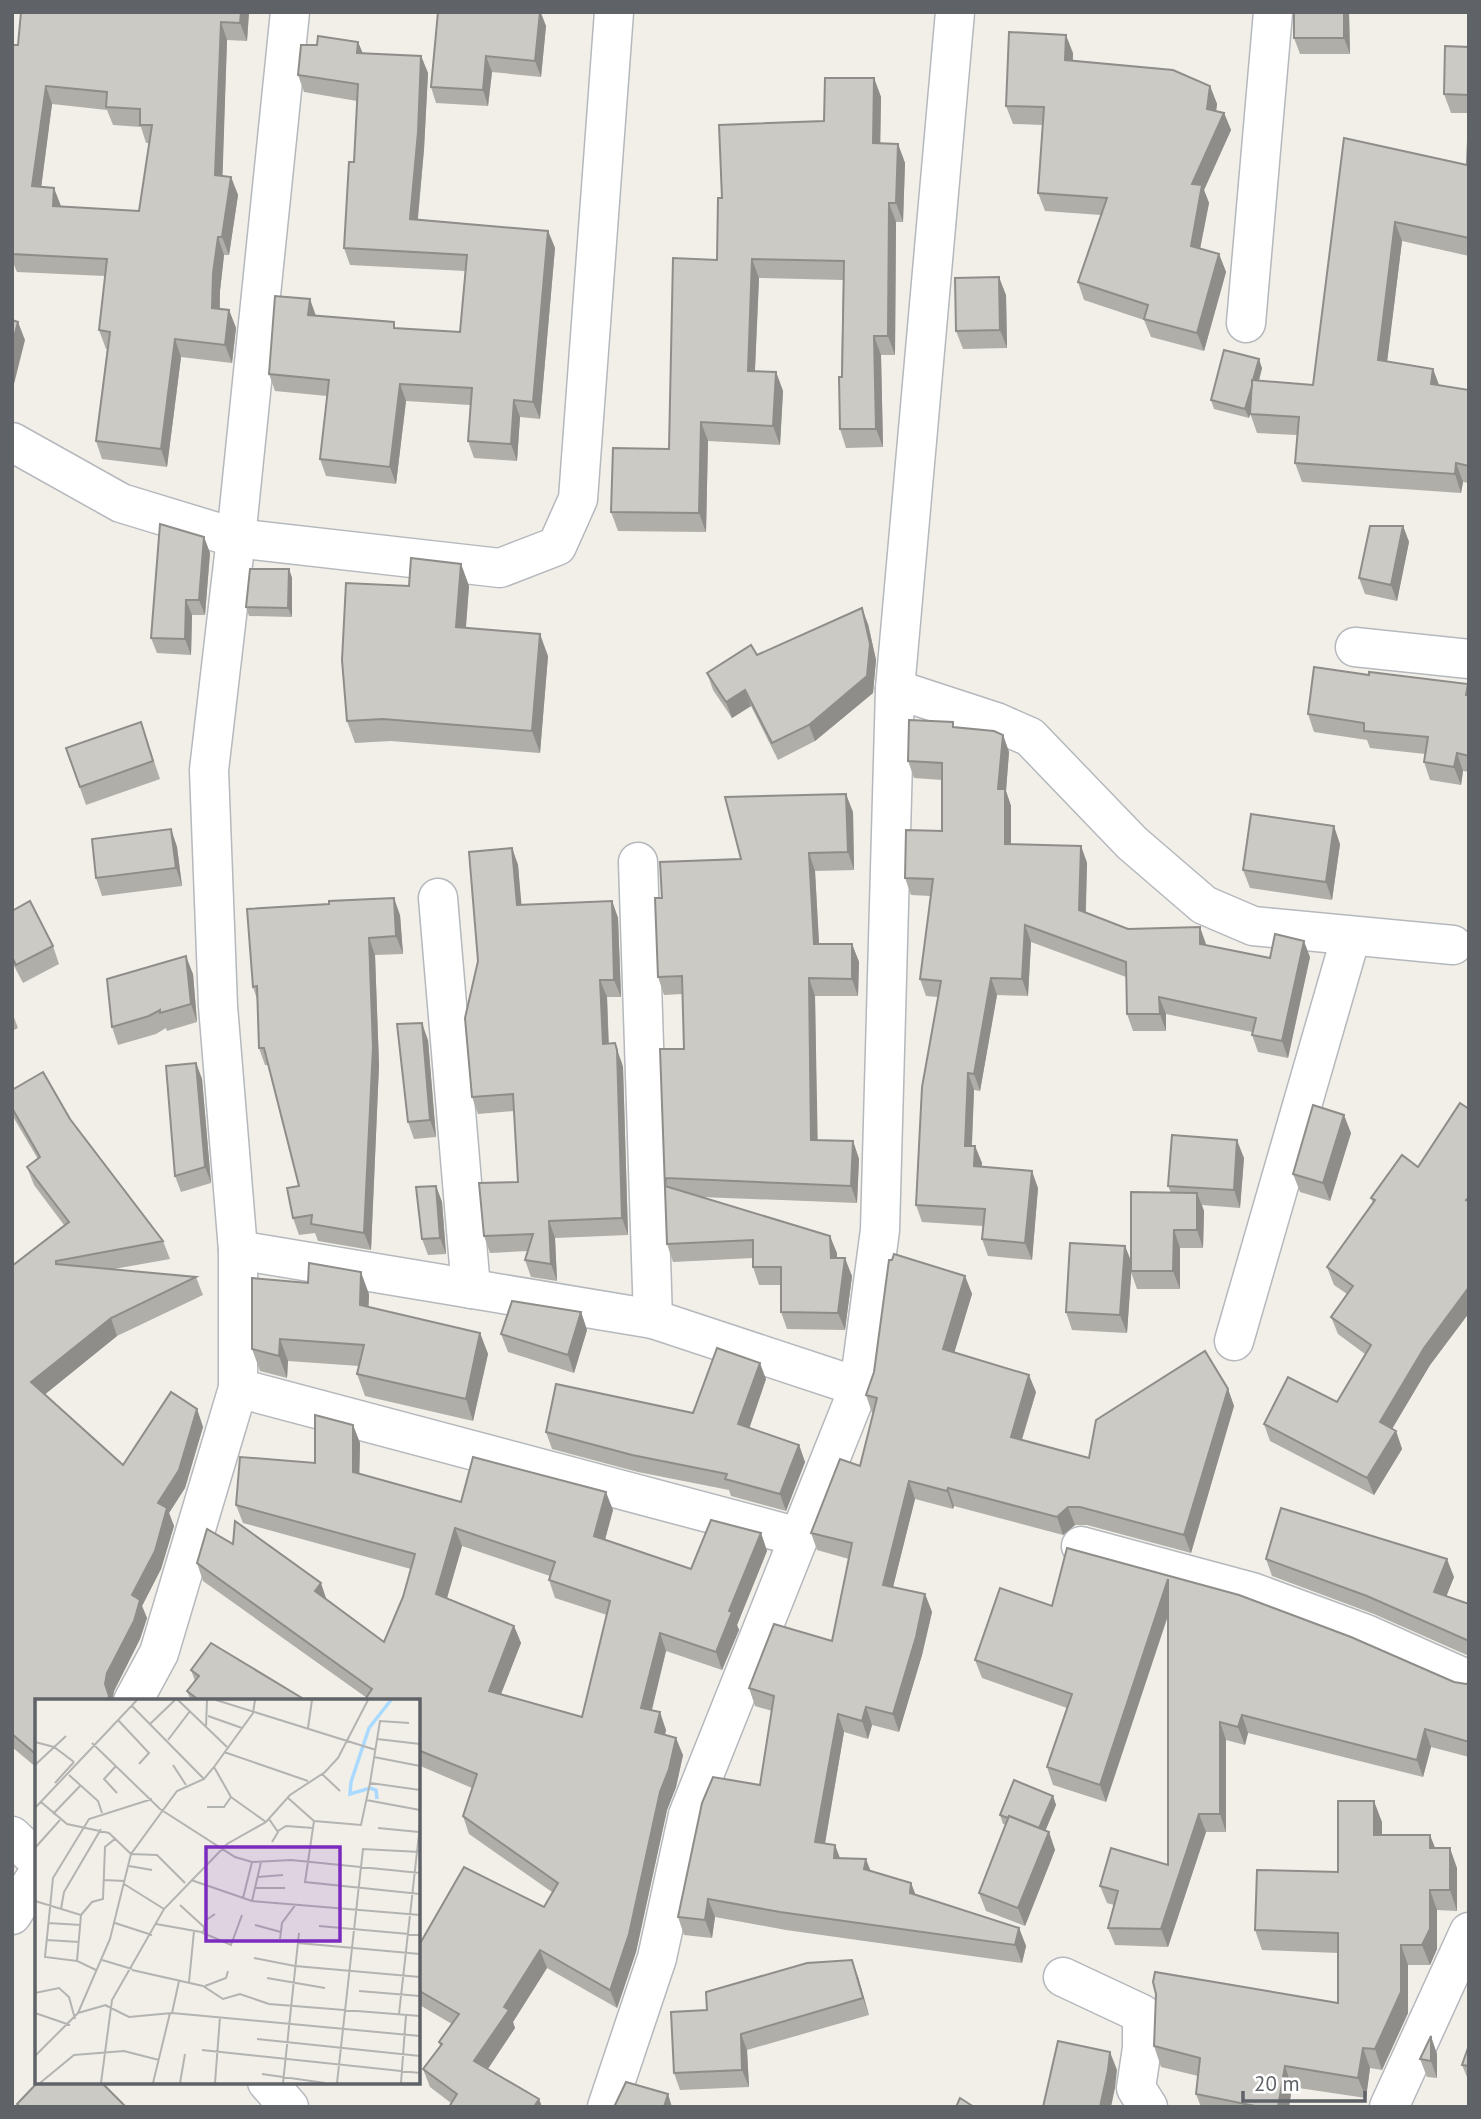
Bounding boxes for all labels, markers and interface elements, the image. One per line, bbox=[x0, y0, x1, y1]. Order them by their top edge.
inset map bbox=[35, 1699, 420, 2084]
scale bar bbox=[1243, 2060, 1366, 2104]
text: 20 m bbox=[1254, 2070, 1300, 2097]

